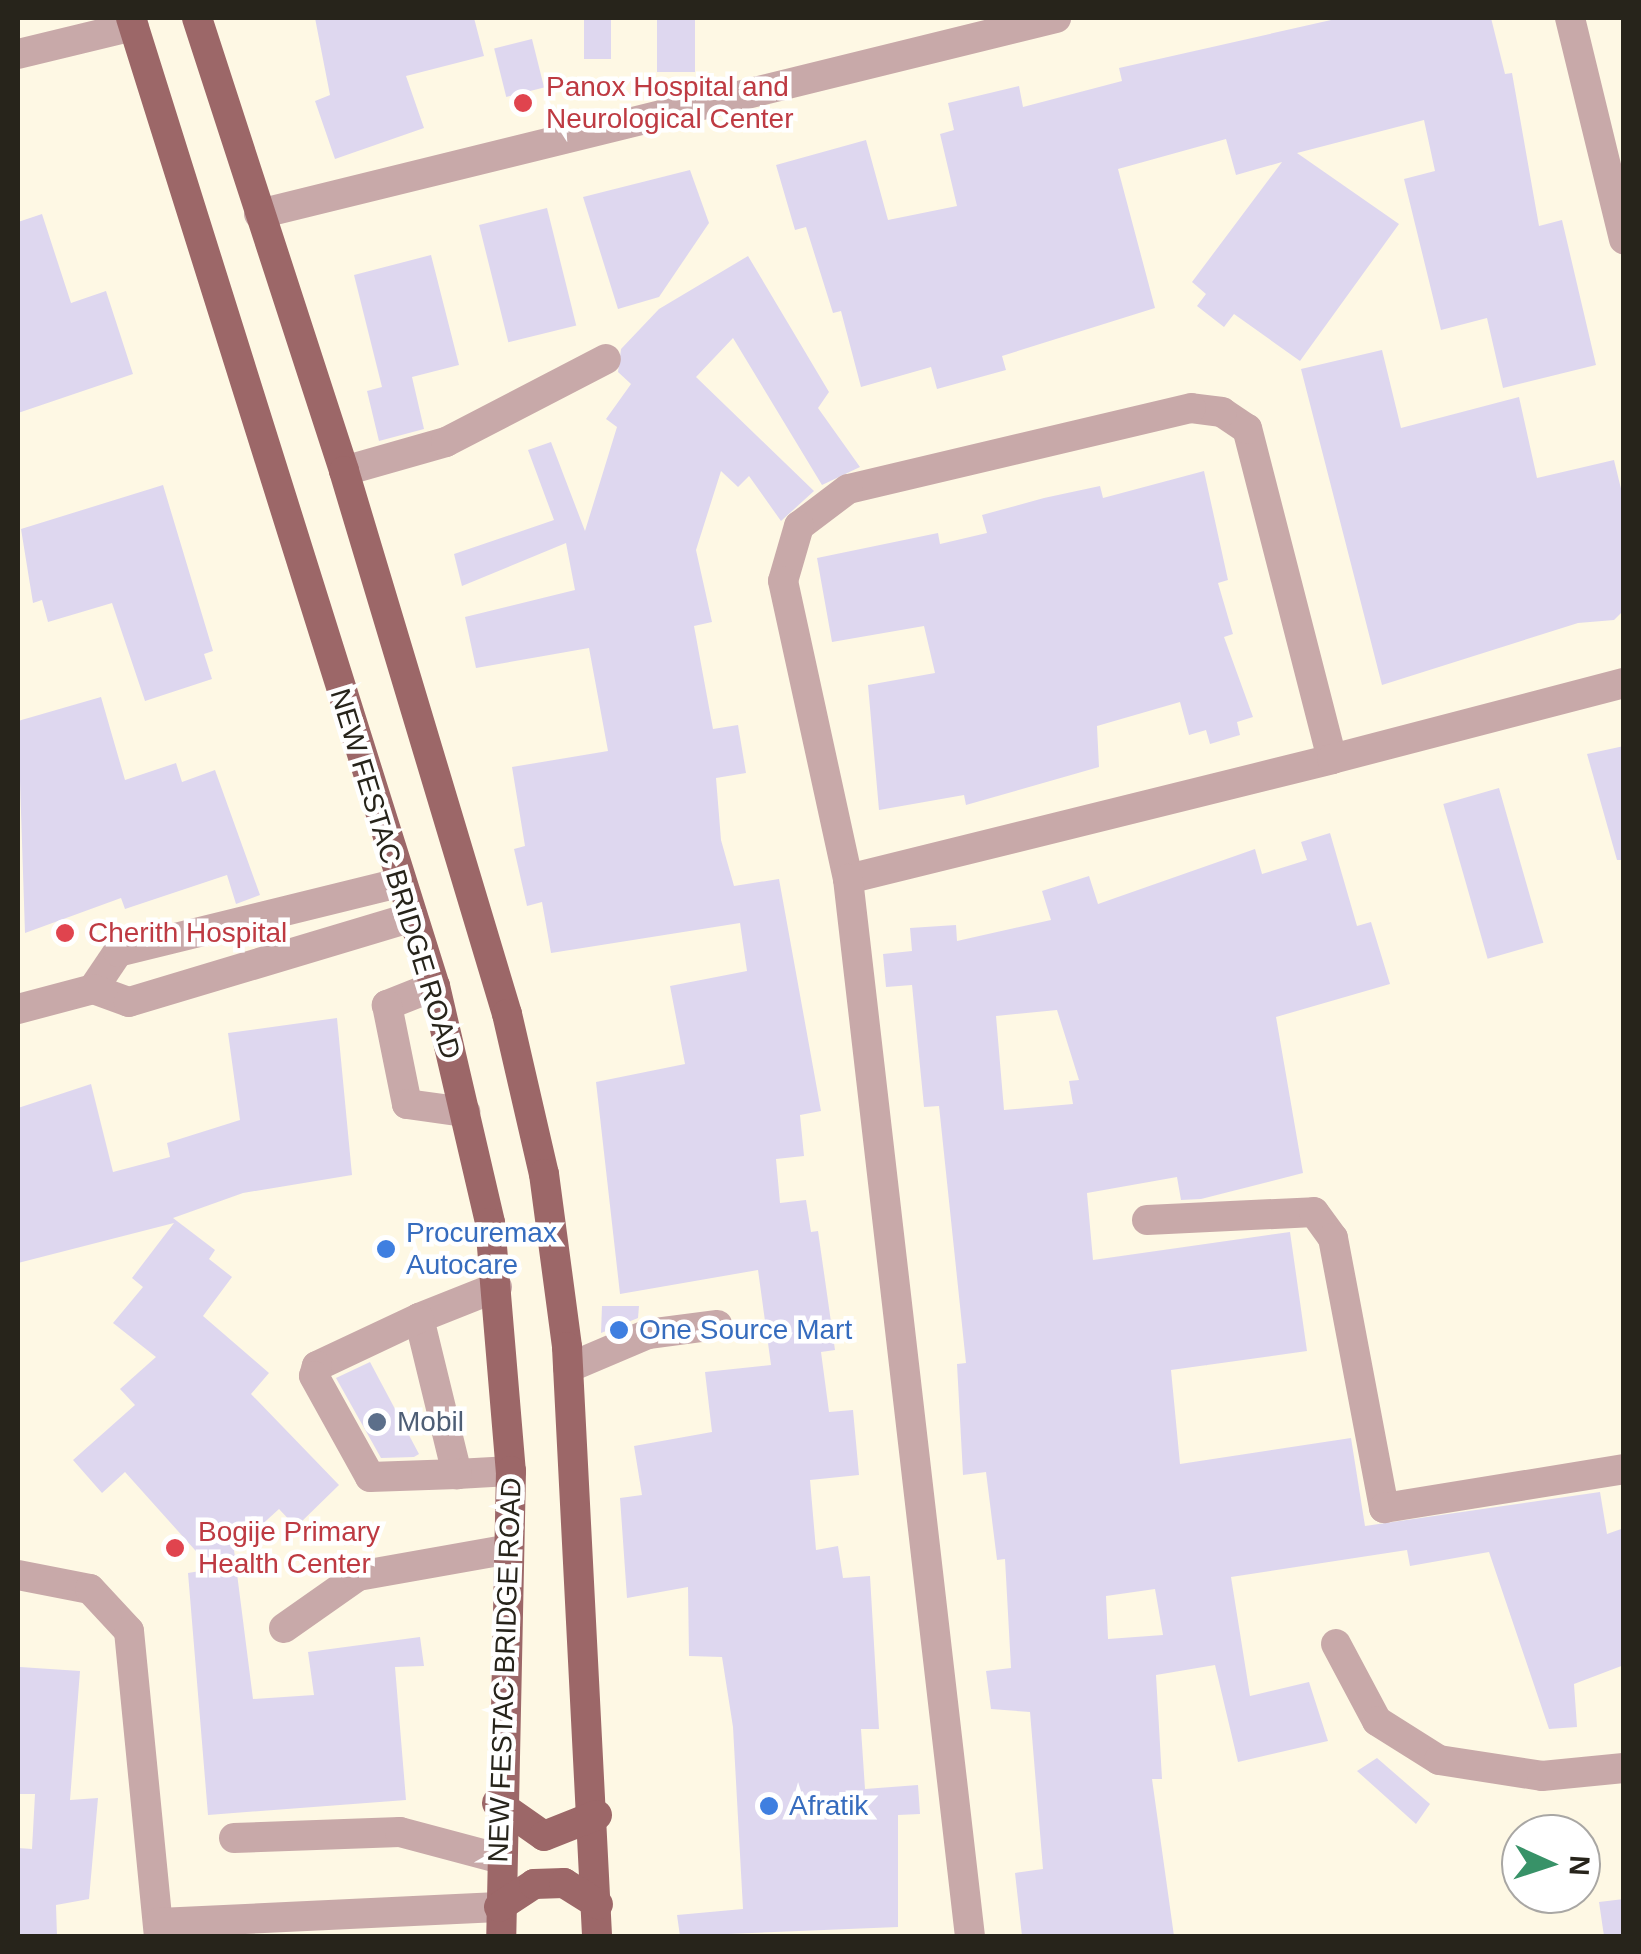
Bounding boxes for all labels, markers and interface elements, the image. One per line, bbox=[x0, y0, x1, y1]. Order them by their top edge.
place label: Panox Hospital and Neurological Center bbox=[546, 70, 793, 136]
marker: Panox Hospital and Neurological Center bbox=[510, 90, 536, 116]
street label: NEW FESTAC BRIDGE ROAD bbox=[323, 685, 467, 1063]
place label: Cherith Hospital bbox=[88, 916, 287, 950]
marker: Cherith Hospital bbox=[52, 920, 78, 946]
place label: Procuremax Autocare bbox=[406, 1216, 557, 1282]
marker: Procuremax Autocare bbox=[375, 1238, 397, 1260]
place label: One Source Mart bbox=[639, 1313, 852, 1347]
marker: One Source Mart bbox=[608, 1319, 630, 1341]
place label: Mobil bbox=[397, 1405, 464, 1439]
marker: Mobil bbox=[366, 1411, 388, 1433]
street label: NEW FESTAC BRIDGE ROAD bbox=[481, 1477, 529, 1863]
place label: Bogije Primary Health Center bbox=[198, 1515, 380, 1581]
marker: Bogije Primary Health Center bbox=[162, 1535, 188, 1561]
place label: Afratik bbox=[789, 1789, 868, 1823]
marker: Afratik bbox=[758, 1795, 780, 1817]
north arrow bbox=[1501, 1814, 1601, 1914]
text: N bbox=[1563, 1855, 1595, 1876]

